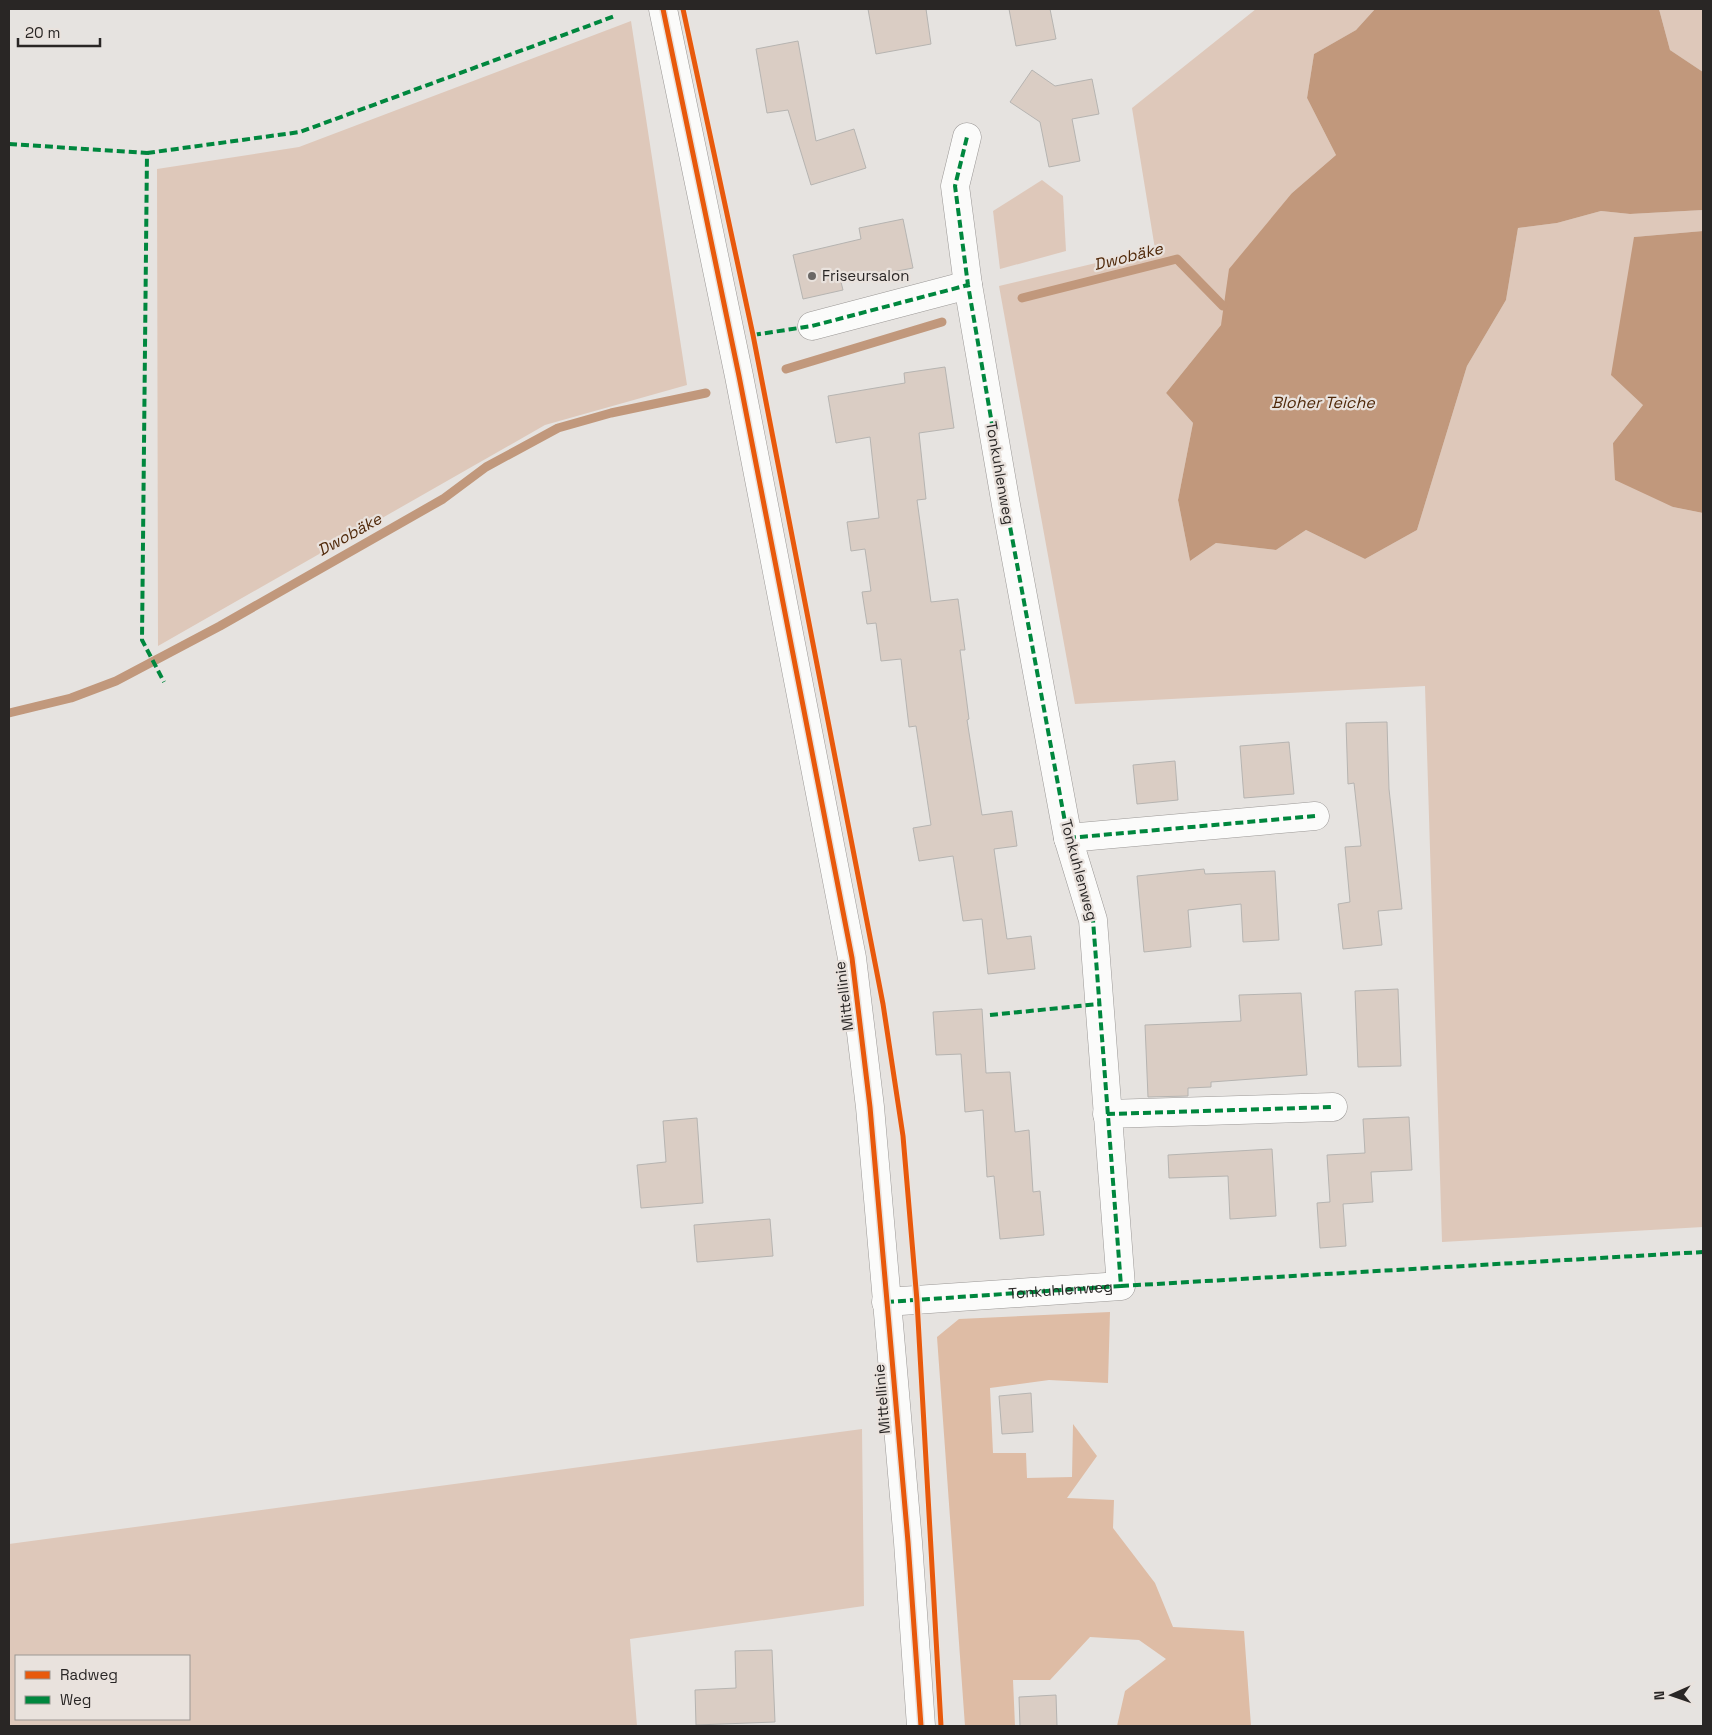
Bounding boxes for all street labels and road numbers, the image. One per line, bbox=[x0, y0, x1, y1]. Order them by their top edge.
street label: Tonkuhlenweg bbox=[982, 420, 1019, 526]
street label: Tonkuhlenweg bbox=[1057, 817, 1102, 923]
street label: Mittellinie bbox=[830, 960, 857, 1032]
street label: Tonkuhlenweg bbox=[1008, 1277, 1113, 1303]
street label: Mittellinie bbox=[869, 1363, 894, 1435]

